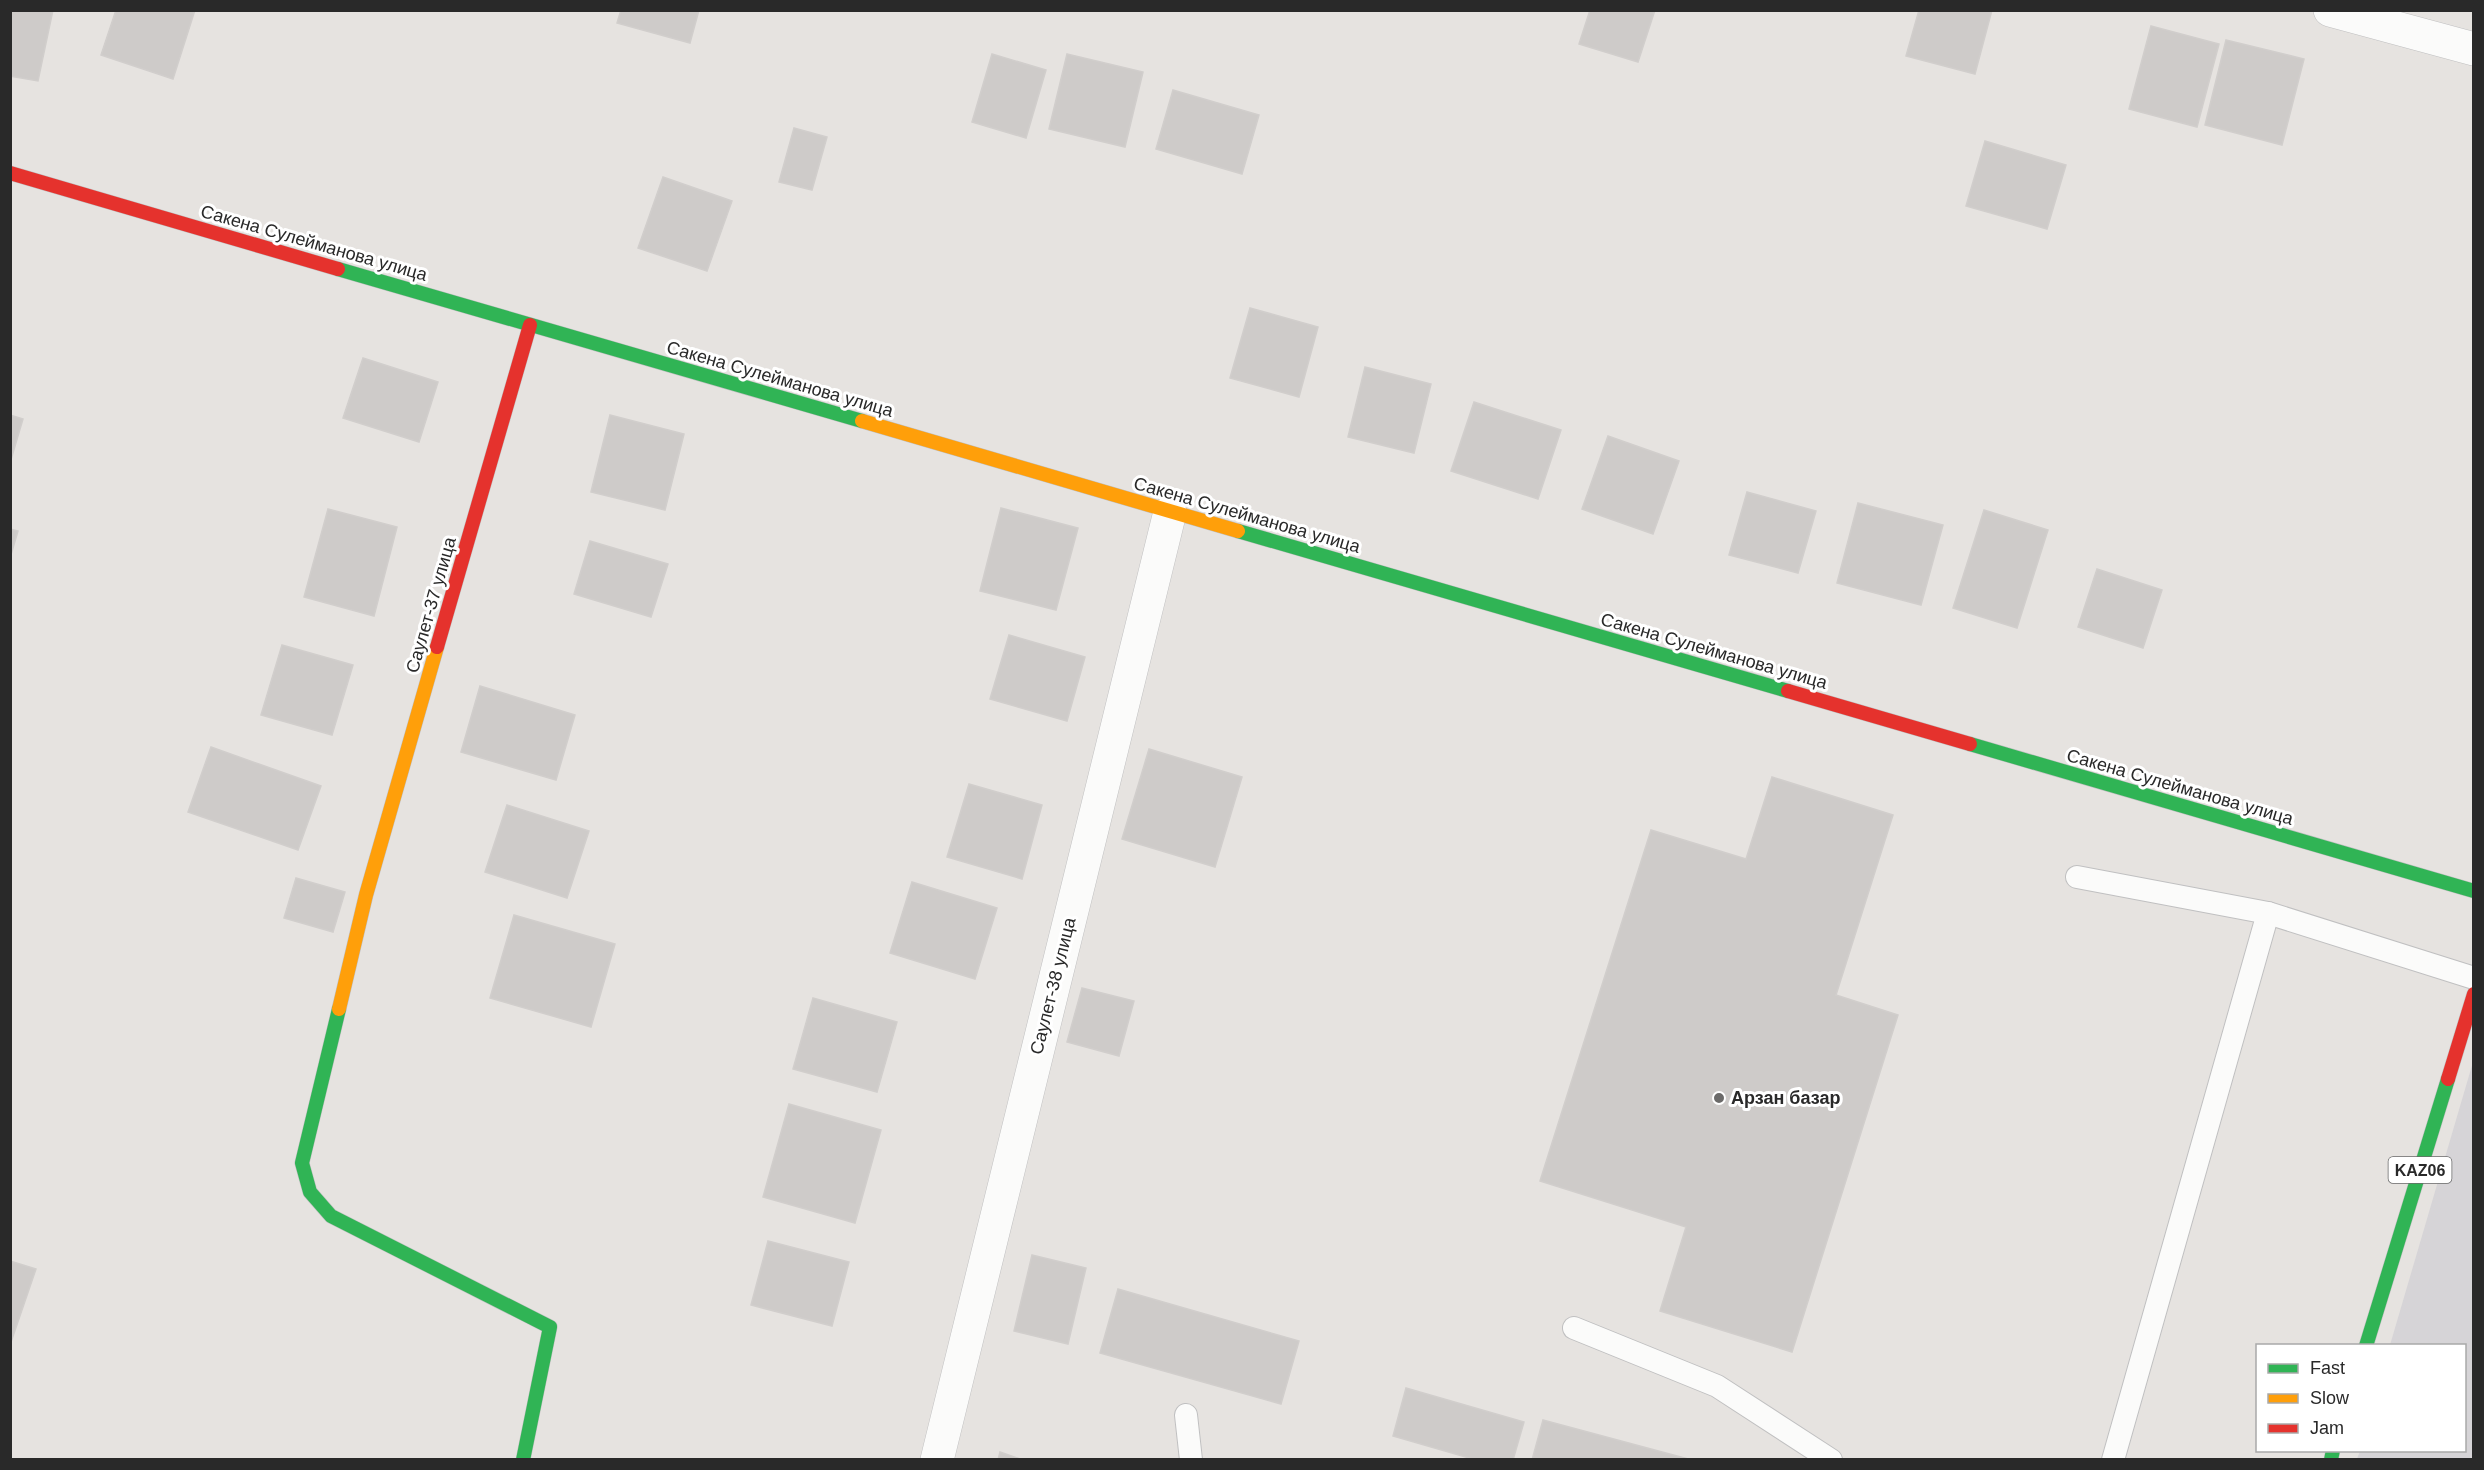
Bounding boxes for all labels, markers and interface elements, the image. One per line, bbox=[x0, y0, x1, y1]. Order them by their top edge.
street label: Сакена Сулейманова улица bbox=[198, 201, 430, 285]
street label: Сакена Сулейманова улица bbox=[664, 337, 896, 421]
street label: Сакена Сулейманова улица bbox=[1131, 473, 1363, 557]
street label: Саулет-37 улица bbox=[402, 534, 460, 675]
street label: Сакена Сулейманова улица bbox=[1598, 609, 1830, 693]
street label: Сакена Сулейманова улица bbox=[2064, 745, 2296, 829]
street label: Саулет-38 улица bbox=[1026, 915, 1080, 1056]
place label: Арзан базар bbox=[1731, 1088, 1840, 1108]
marker: Арзан базар bbox=[1712, 1091, 1726, 1105]
road number: KAZ06 bbox=[2388, 1157, 2452, 1183]
legend bbox=[2256, 1344, 2466, 1452]
text: Fast bbox=[2310, 1358, 2345, 1378]
text: Slow bbox=[2310, 1388, 2350, 1408]
text: Jam bbox=[2310, 1418, 2344, 1438]

